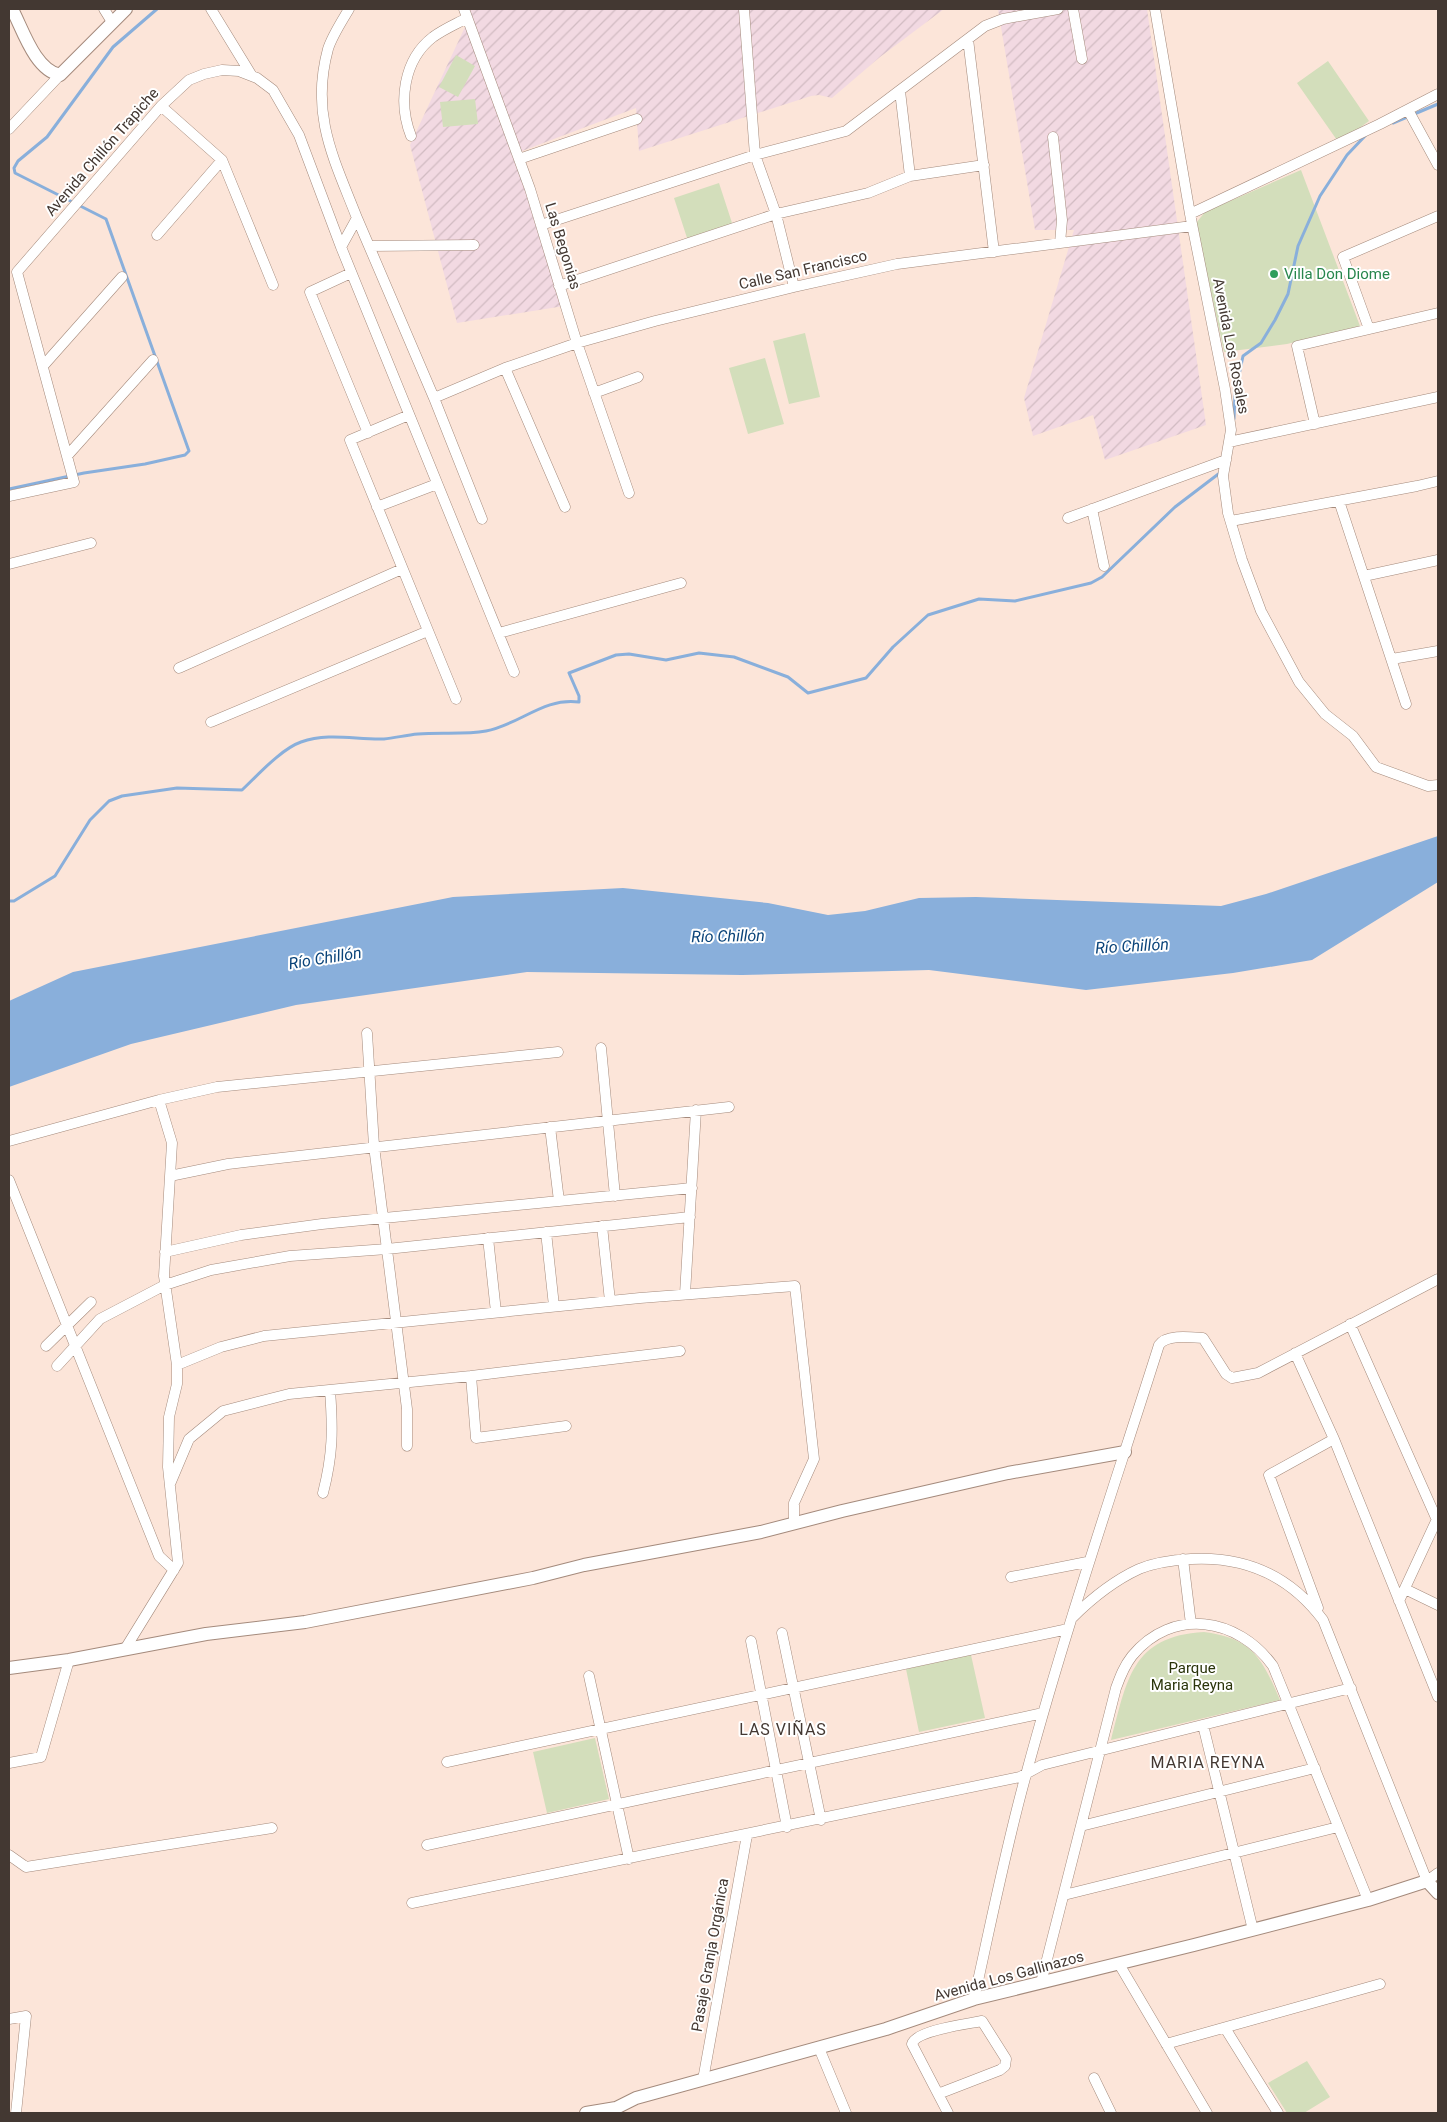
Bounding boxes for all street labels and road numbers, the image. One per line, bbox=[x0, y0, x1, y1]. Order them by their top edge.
street label: Avenida Chillón Trapiche bbox=[42, 84, 162, 220]
street label: Las Begonias bbox=[541, 200, 585, 292]
street label: Calle San Francisco bbox=[737, 247, 869, 293]
street label: Avenida Los Rosales bbox=[1209, 277, 1253, 415]
street label: Pasaje Granja Orgánica bbox=[688, 1877, 732, 2033]
street label: Avenida Los Gallinazos bbox=[932, 1947, 1086, 2005]

